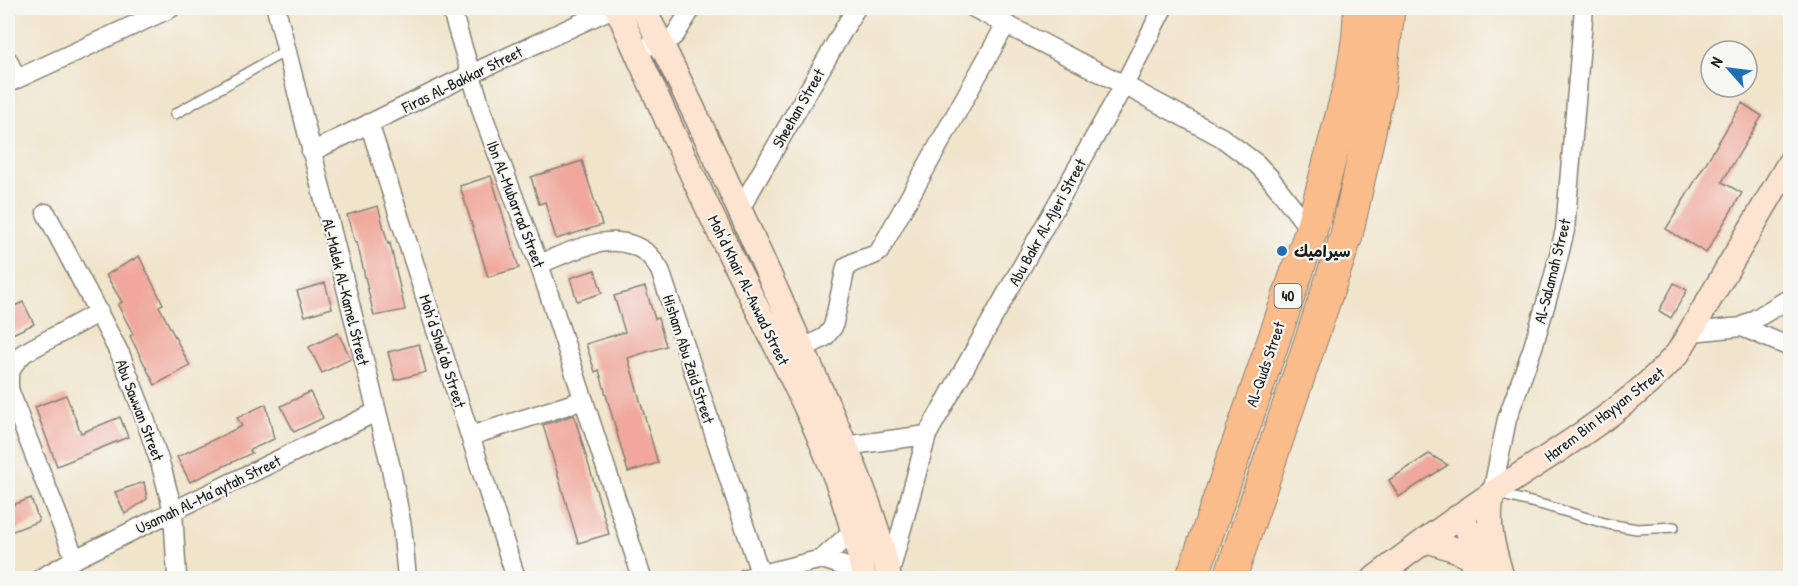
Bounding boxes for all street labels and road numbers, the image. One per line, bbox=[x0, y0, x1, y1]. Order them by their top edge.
street label: Firas Al-Bakkar Street bbox=[397, 40, 526, 118]
street label: Sheehan Street bbox=[766, 64, 830, 152]
street label: Ibn Al-Mubarrad Street bbox=[482, 137, 551, 271]
street label: Abu Bakr Al-Ajeri Street bbox=[1003, 154, 1091, 290]
street label: Moh'd Khair Al-Awwad Street bbox=[703, 211, 795, 369]
street label: Al-Malek Al-Kamel Street bbox=[317, 216, 375, 368]
street label: Al-Salamah Street bbox=[1528, 216, 1576, 326]
road number: 40 bbox=[1274, 284, 1302, 308]
street label: Moh’d Shal’ab Street bbox=[414, 291, 472, 411]
street label: Hisham Abu Zaid Street bbox=[658, 292, 720, 427]
street label: Al-Quds Street bbox=[1240, 318, 1290, 410]
street label: Abu Sawwan Street bbox=[110, 356, 170, 465]
street label: Harem Bin Hayyan Street bbox=[1539, 361, 1669, 466]
street label: Usamah Al-Ma’aytah Street bbox=[132, 449, 285, 539]

